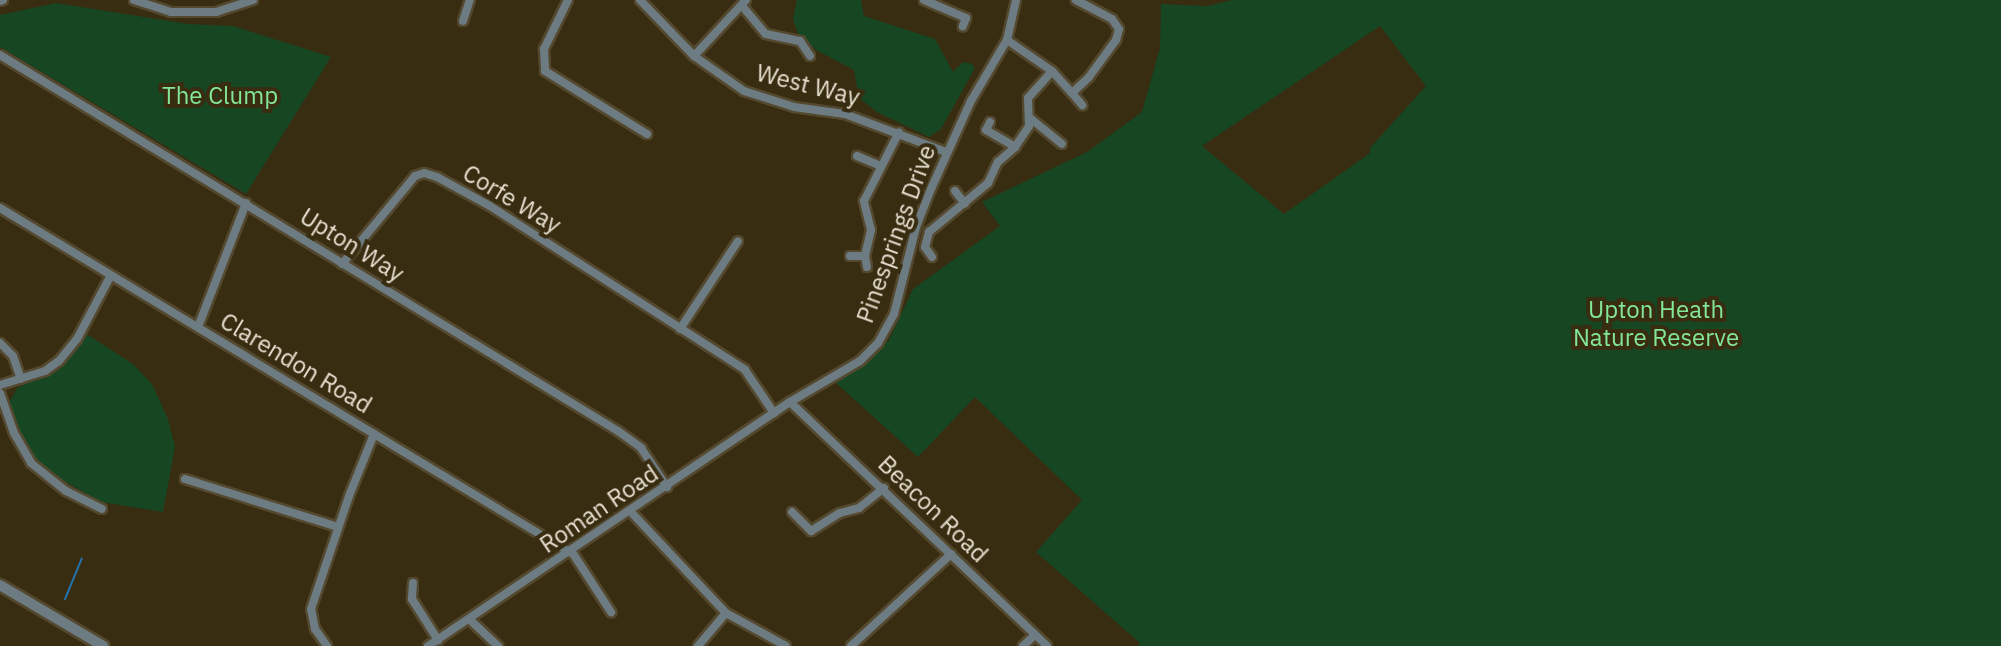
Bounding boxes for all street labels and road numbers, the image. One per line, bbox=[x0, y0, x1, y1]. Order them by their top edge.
street label: West Way bbox=[753, 58, 863, 112]
street label: Pinesprings Drive bbox=[850, 141, 942, 327]
street label: Corfe Way bbox=[458, 158, 566, 240]
street label: Upton Way bbox=[295, 202, 409, 288]
street label: Clarendon Road bbox=[215, 306, 377, 420]
street label: Beacon Road bbox=[872, 449, 994, 569]
street label: Roman Road bbox=[534, 459, 664, 559]

